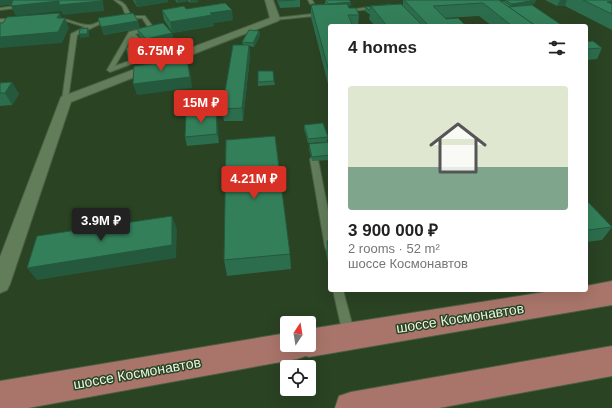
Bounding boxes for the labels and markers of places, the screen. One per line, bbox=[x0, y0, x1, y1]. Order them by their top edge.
pin: 6.75M ₽ bbox=[124, 38, 198, 72]
pin: 15M ₽ bbox=[173, 90, 229, 124]
pin: 4.21M ₽ bbox=[217, 166, 291, 200]
pin: 3.9M ₽ bbox=[68, 208, 134, 242]

